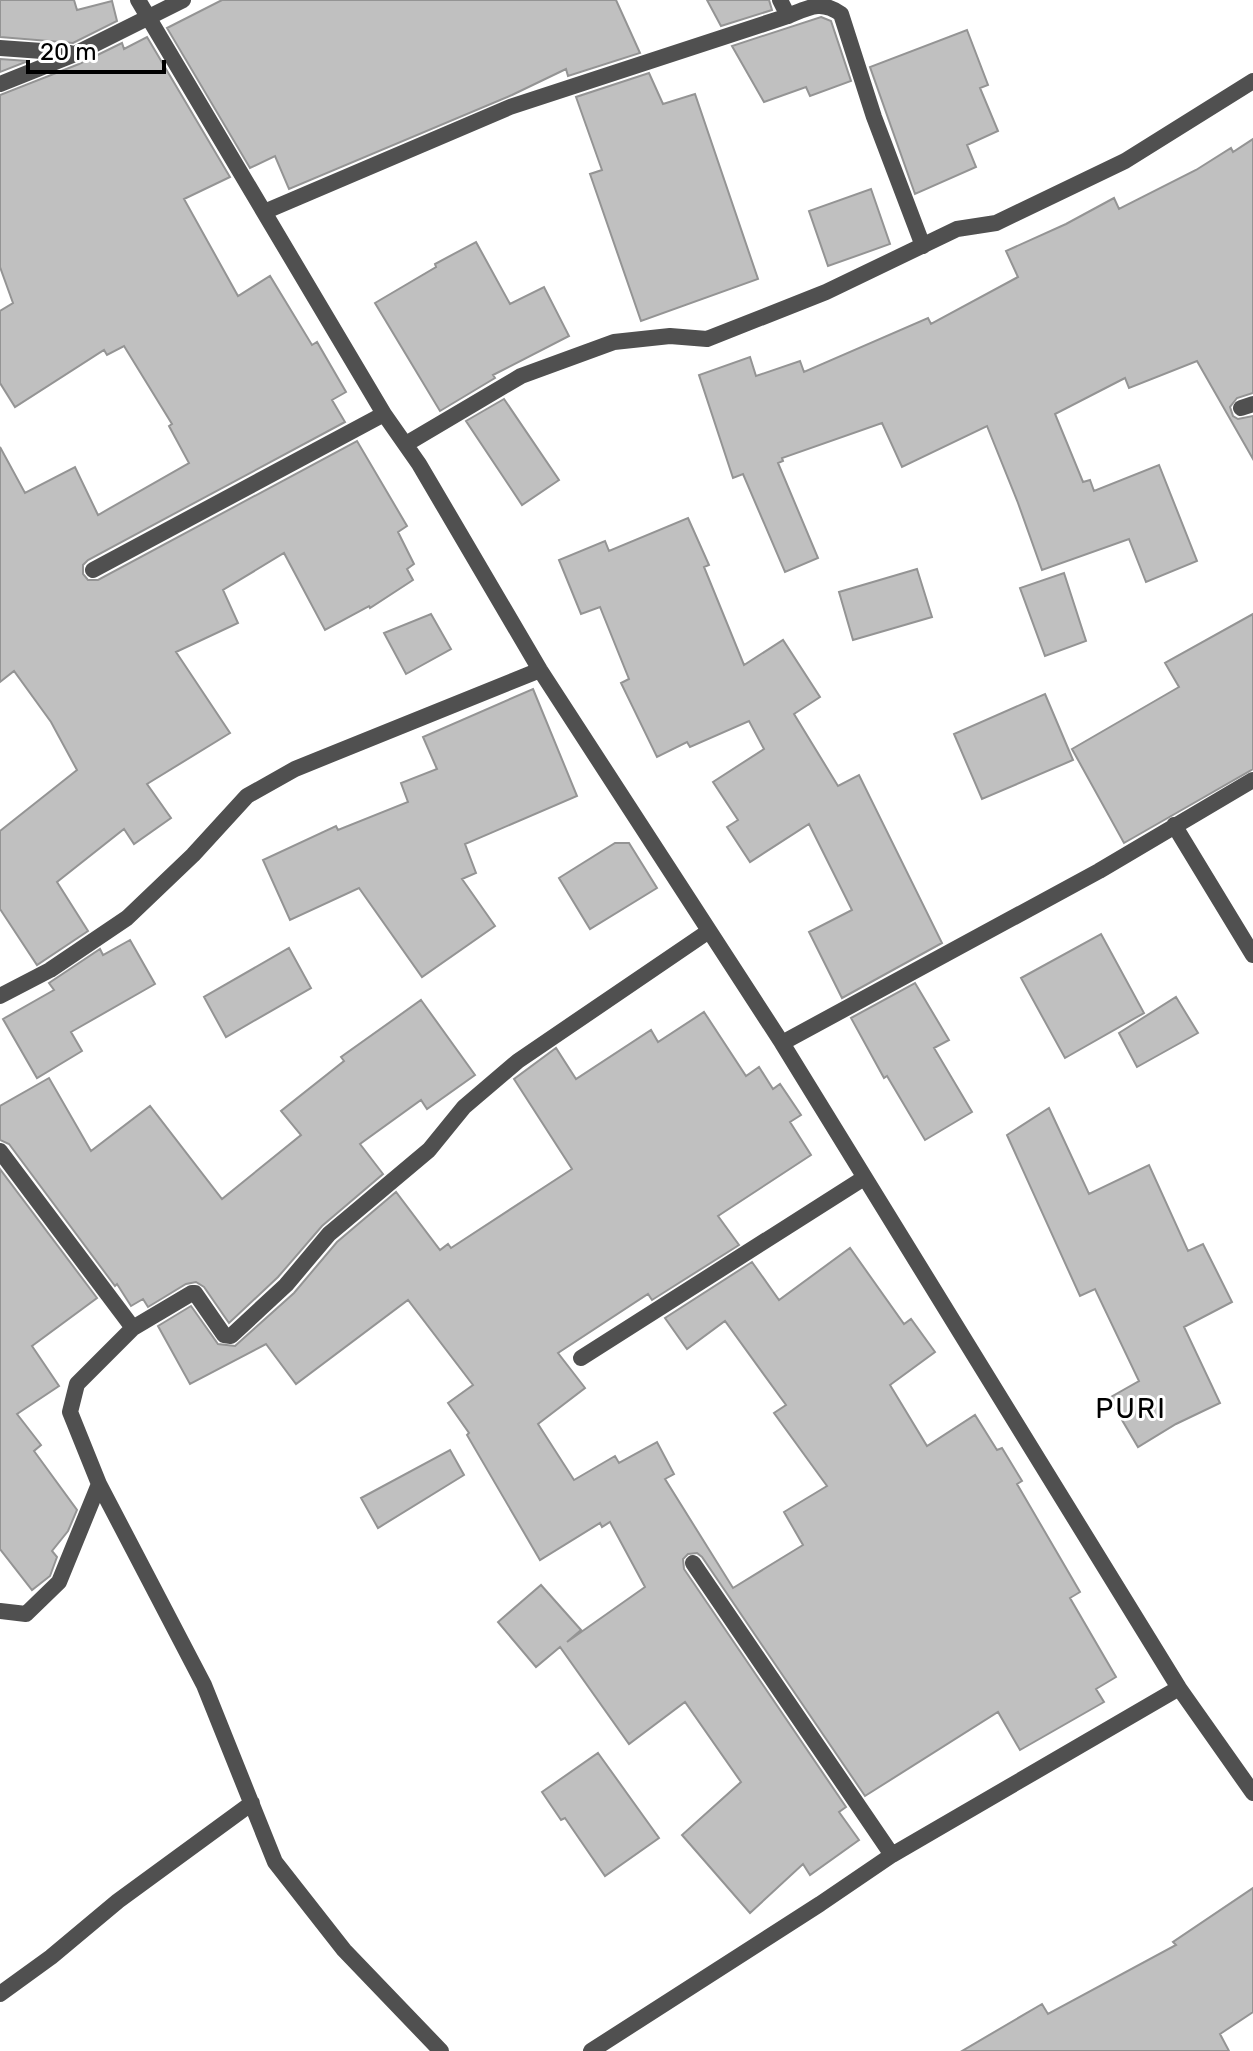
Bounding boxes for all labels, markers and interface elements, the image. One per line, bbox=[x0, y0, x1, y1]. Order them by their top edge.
scale bar bbox=[28, 24, 164, 74]
text: 20 m bbox=[40, 38, 97, 66]
district label: PURI bbox=[1095, 1392, 1167, 1425]

